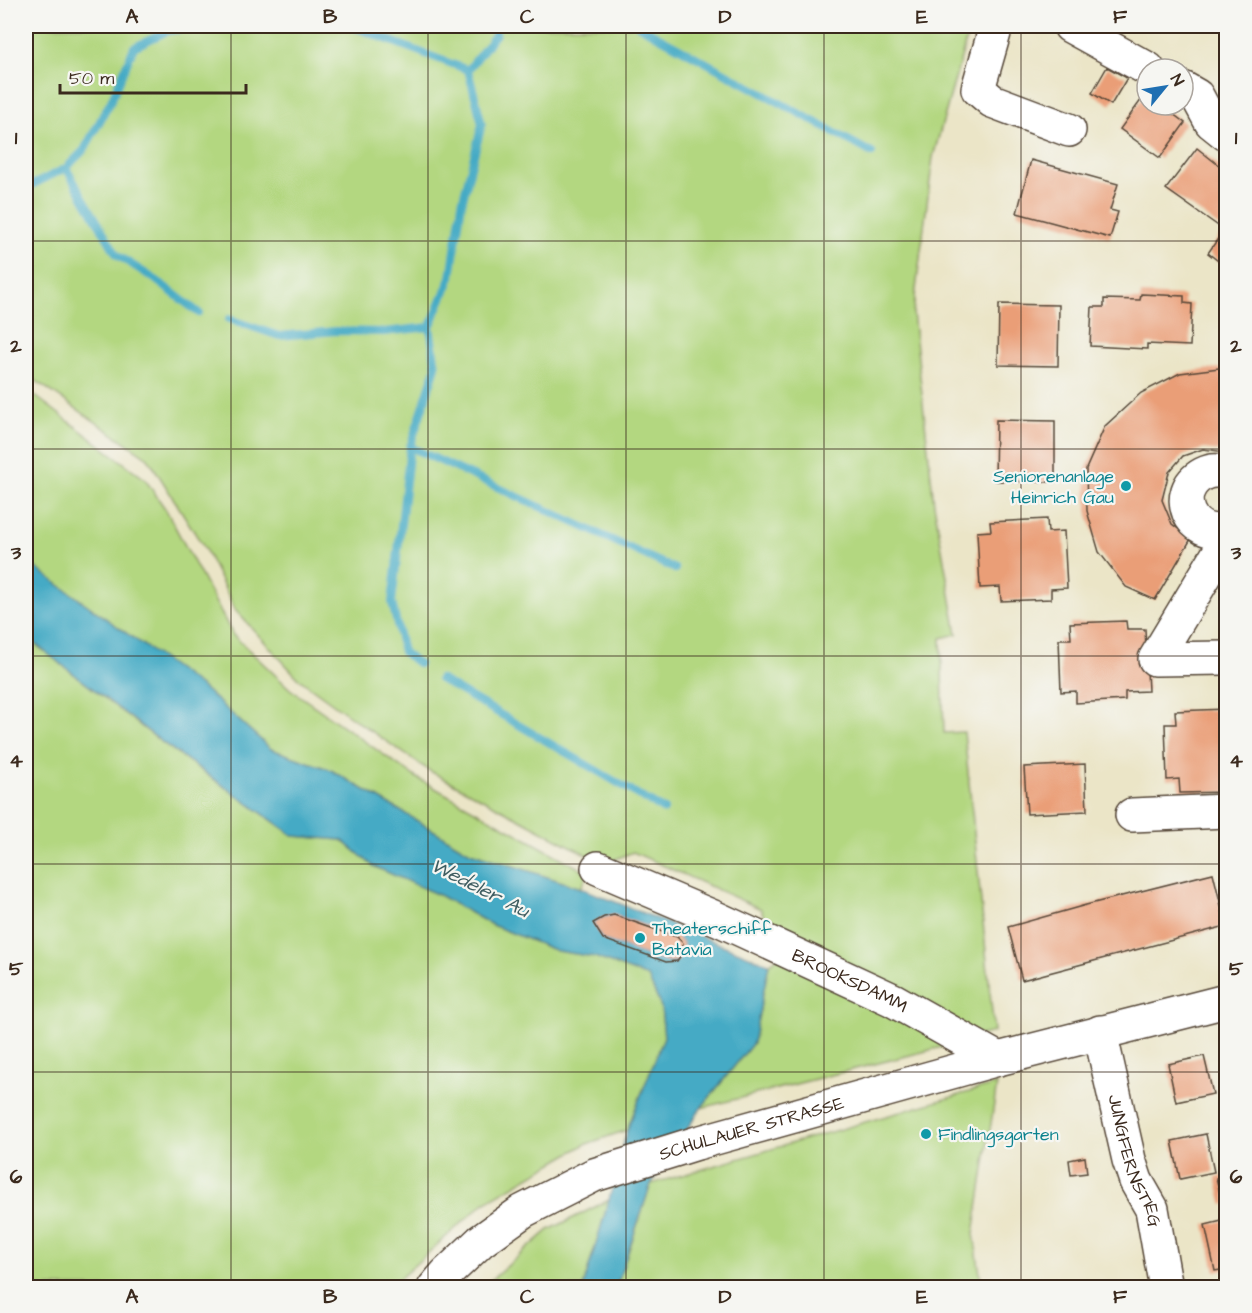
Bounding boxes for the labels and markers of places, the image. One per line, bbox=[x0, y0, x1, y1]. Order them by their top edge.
place label: Seniorenanlage Heinrich Gau bbox=[993, 464, 1114, 510]
marker: Seniorenanlage Heinrich Gau bbox=[1119, 479, 1133, 493]
place label: Theaterschiff Batavia bbox=[652, 916, 772, 962]
marker: Theaterschiff Batavia bbox=[633, 931, 647, 945]
place label: Findlingsgarten bbox=[938, 1122, 1059, 1148]
marker: Findlingsgarten bbox=[919, 1127, 933, 1141]

